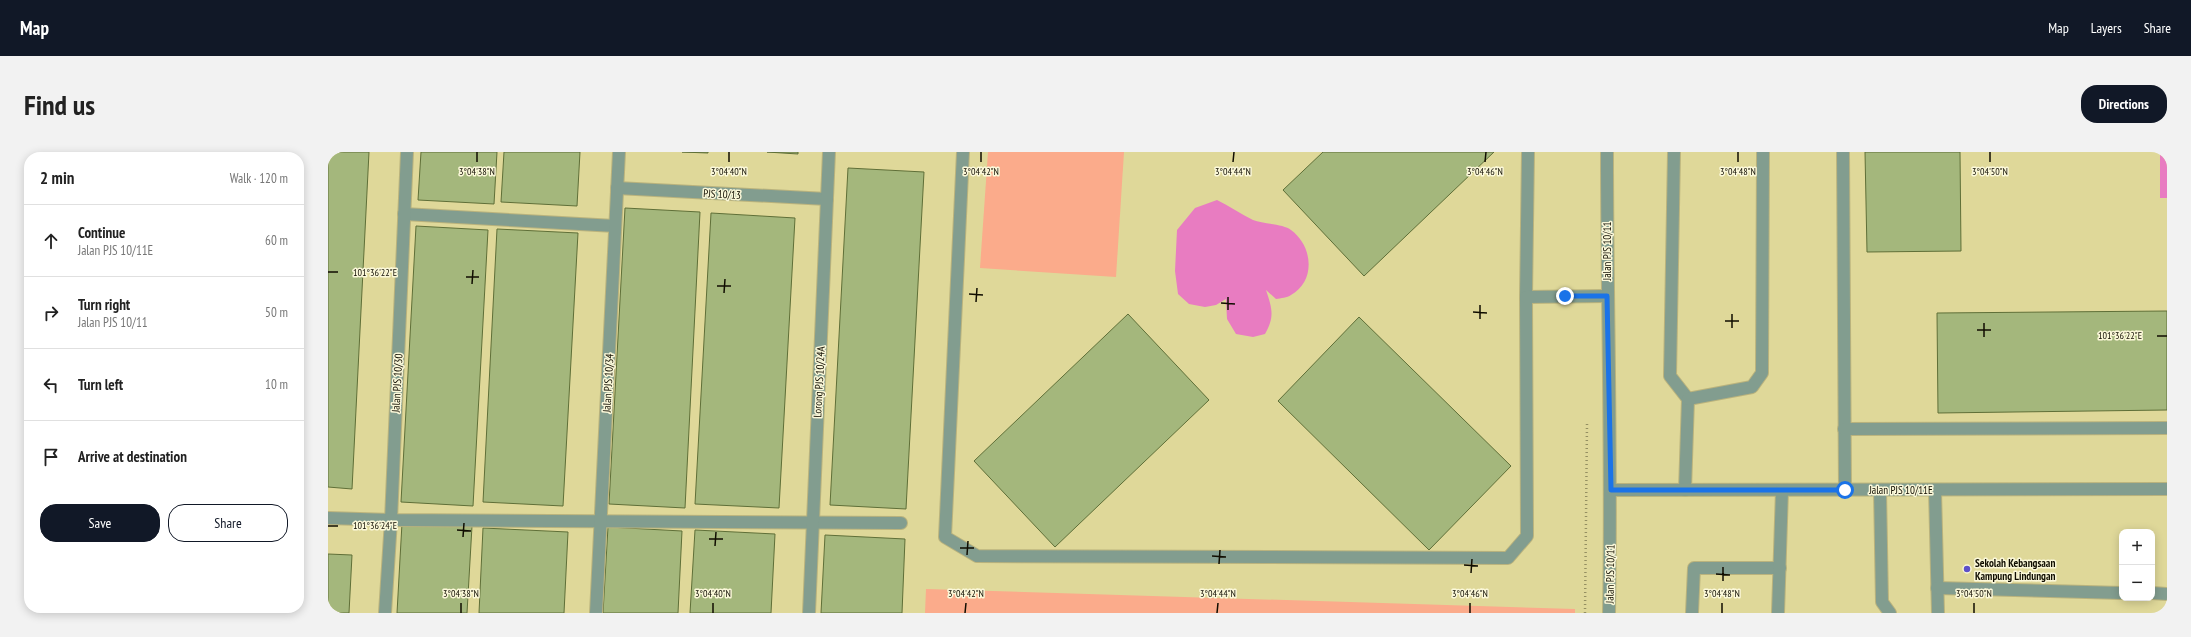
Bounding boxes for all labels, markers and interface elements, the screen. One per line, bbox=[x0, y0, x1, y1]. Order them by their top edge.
text: Map bbox=[20, 16, 49, 40]
text: Map bbox=[2048, 19, 2069, 37]
text: Layers bbox=[2091, 19, 2122, 37]
text: Share bbox=[2144, 19, 2171, 37]
button: Directions bbox=[2081, 85, 2167, 123]
text: Find us bbox=[24, 86, 95, 123]
text: 3°04'38"N bbox=[459, 165, 495, 178]
text: 3°04'40"N bbox=[711, 165, 747, 178]
text: 3°04'42"N bbox=[963, 165, 999, 178]
text: 3°04'44"N bbox=[1215, 165, 1251, 178]
text: 3°04'46"N bbox=[1467, 165, 1503, 178]
text: 3°04'48"N bbox=[1720, 165, 1756, 178]
text: 3°04'50"N bbox=[1972, 165, 2008, 178]
text: 2 min bbox=[40, 167, 74, 189]
text: Walk · 120 m bbox=[230, 170, 288, 187]
street label: PJS 10/13 bbox=[703, 186, 741, 202]
street label: Jalan PJS 10/11 bbox=[1600, 222, 1614, 281]
text: Continue bbox=[78, 223, 125, 242]
icon: ahead bbox=[40, 230, 62, 252]
text: 60 m bbox=[265, 232, 288, 249]
text: Jalan PJS 10/11E bbox=[78, 242, 153, 259]
text: 101°36'22"E bbox=[353, 266, 397, 279]
route end bbox=[1556, 287, 1574, 305]
text: Turn right bbox=[78, 295, 130, 314]
icon: right bbox=[40, 302, 62, 324]
text: 50 m bbox=[265, 304, 288, 321]
text: Jalan PJS 10/11 bbox=[78, 314, 148, 331]
text: 101°36'22"E bbox=[2098, 329, 2142, 342]
street label: Lorong PJS 10/24A bbox=[810, 345, 828, 418]
street label: Jalan PJS 10/30 bbox=[388, 353, 406, 414]
street label: Jalan PJS 10/34 bbox=[599, 353, 617, 414]
icon: left bbox=[40, 374, 62, 396]
text: Turn left bbox=[78, 375, 123, 394]
text: 10 m bbox=[265, 376, 288, 393]
icon: arrive bbox=[40, 446, 62, 468]
text: Arrive at destination bbox=[78, 447, 187, 466]
route start bbox=[1836, 481, 1854, 499]
street label: Jalan PJS 10/11E bbox=[1868, 483, 1933, 497]
button: Save bbox=[40, 504, 160, 542]
button: Share bbox=[168, 504, 288, 542]
text: 101°36'24"E bbox=[353, 519, 397, 532]
map controls bbox=[2119, 529, 2155, 601]
button: + bbox=[2119, 529, 2155, 565]
street label: Jalan PJS 10/11 bbox=[1602, 544, 1618, 605]
place label: Sekolah Kebangsaan Kampung Lindungan bbox=[1975, 556, 2056, 583]
marker: Sekolah Kebangsaan Kampung Lindungan bbox=[1962, 564, 1972, 574]
button: − bbox=[2119, 565, 2155, 601]
text: 3°04'38"N bbox=[443, 587, 479, 600]
text: 3°04'40"N bbox=[695, 587, 731, 600]
text: 3°04'42"N bbox=[948, 587, 984, 600]
text: 3°04'44"N bbox=[1200, 587, 1236, 600]
text: 3°04'46"N bbox=[1452, 587, 1488, 600]
text: 3°04'48"N bbox=[1704, 587, 1740, 600]
text: 3°04'50"N bbox=[1956, 587, 1992, 600]

